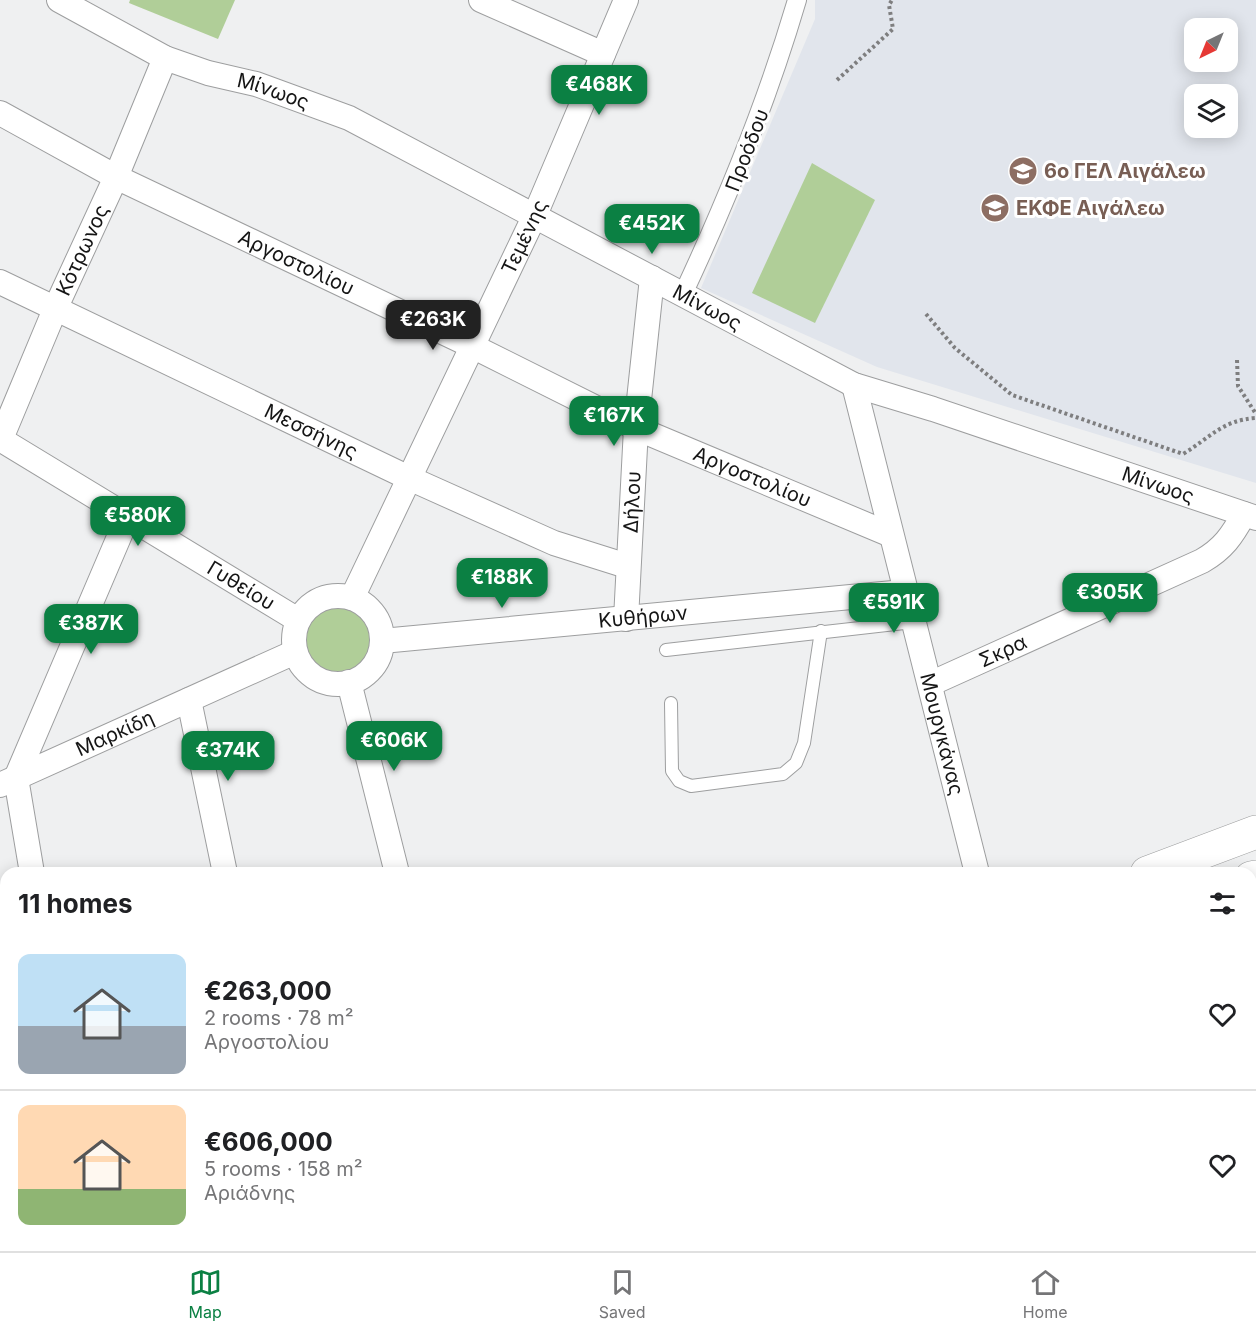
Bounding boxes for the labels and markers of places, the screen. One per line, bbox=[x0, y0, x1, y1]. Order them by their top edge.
pin: €468K bbox=[557, 65, 641, 116]
school or university icon: 6ο ΓΕΛ Αιγάλεω bbox=[1007, 155, 1039, 187]
place label: 6ο ΓΕΛ Αιγάλεω bbox=[1044, 159, 1206, 183]
school or university icon: ΕΚΦΕ Αιγάλεω bbox=[979, 192, 1011, 224]
place label: ΕΚΦΕ Αιγάλεω bbox=[1016, 196, 1165, 220]
pin: €452K bbox=[610, 204, 694, 255]
pin: €263K bbox=[391, 300, 475, 351]
pin: €167K bbox=[572, 396, 656, 447]
pin: €580K bbox=[96, 496, 180, 547]
pin: €188K bbox=[460, 558, 544, 609]
pin: €305K bbox=[1068, 573, 1152, 624]
pin: €591K bbox=[852, 583, 936, 634]
pin: €387K bbox=[49, 604, 133, 655]
pin: €606K bbox=[352, 721, 436, 772]
pin: €374K bbox=[186, 731, 270, 782]

